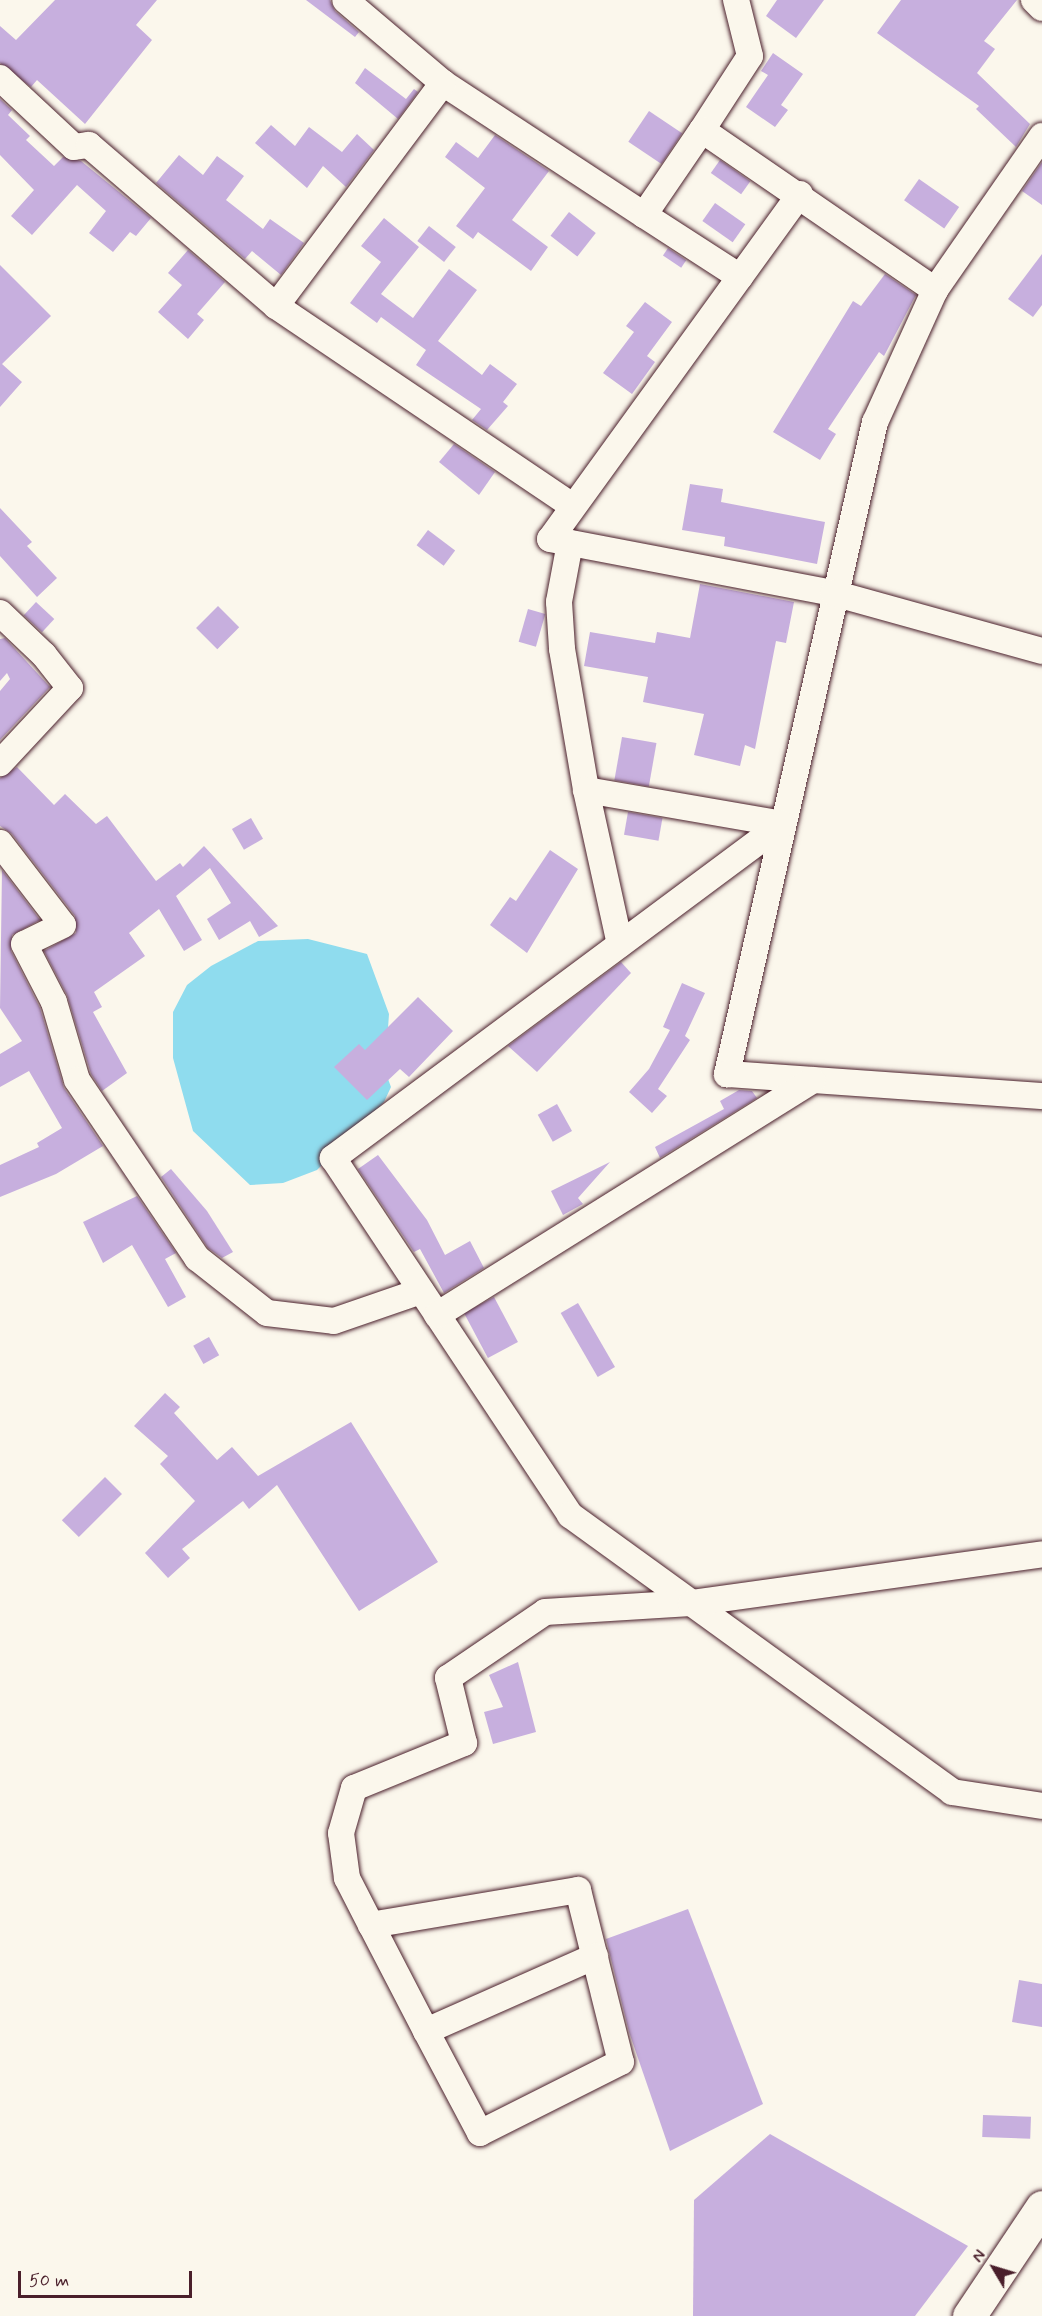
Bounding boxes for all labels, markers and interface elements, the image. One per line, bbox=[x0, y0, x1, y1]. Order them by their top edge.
north arrow bbox=[964, 2238, 1024, 2298]
text: N bbox=[968, 2246, 991, 2267]
scale bar bbox=[21, 2259, 195, 2297]
text: 50 m bbox=[29, 2269, 69, 2293]

